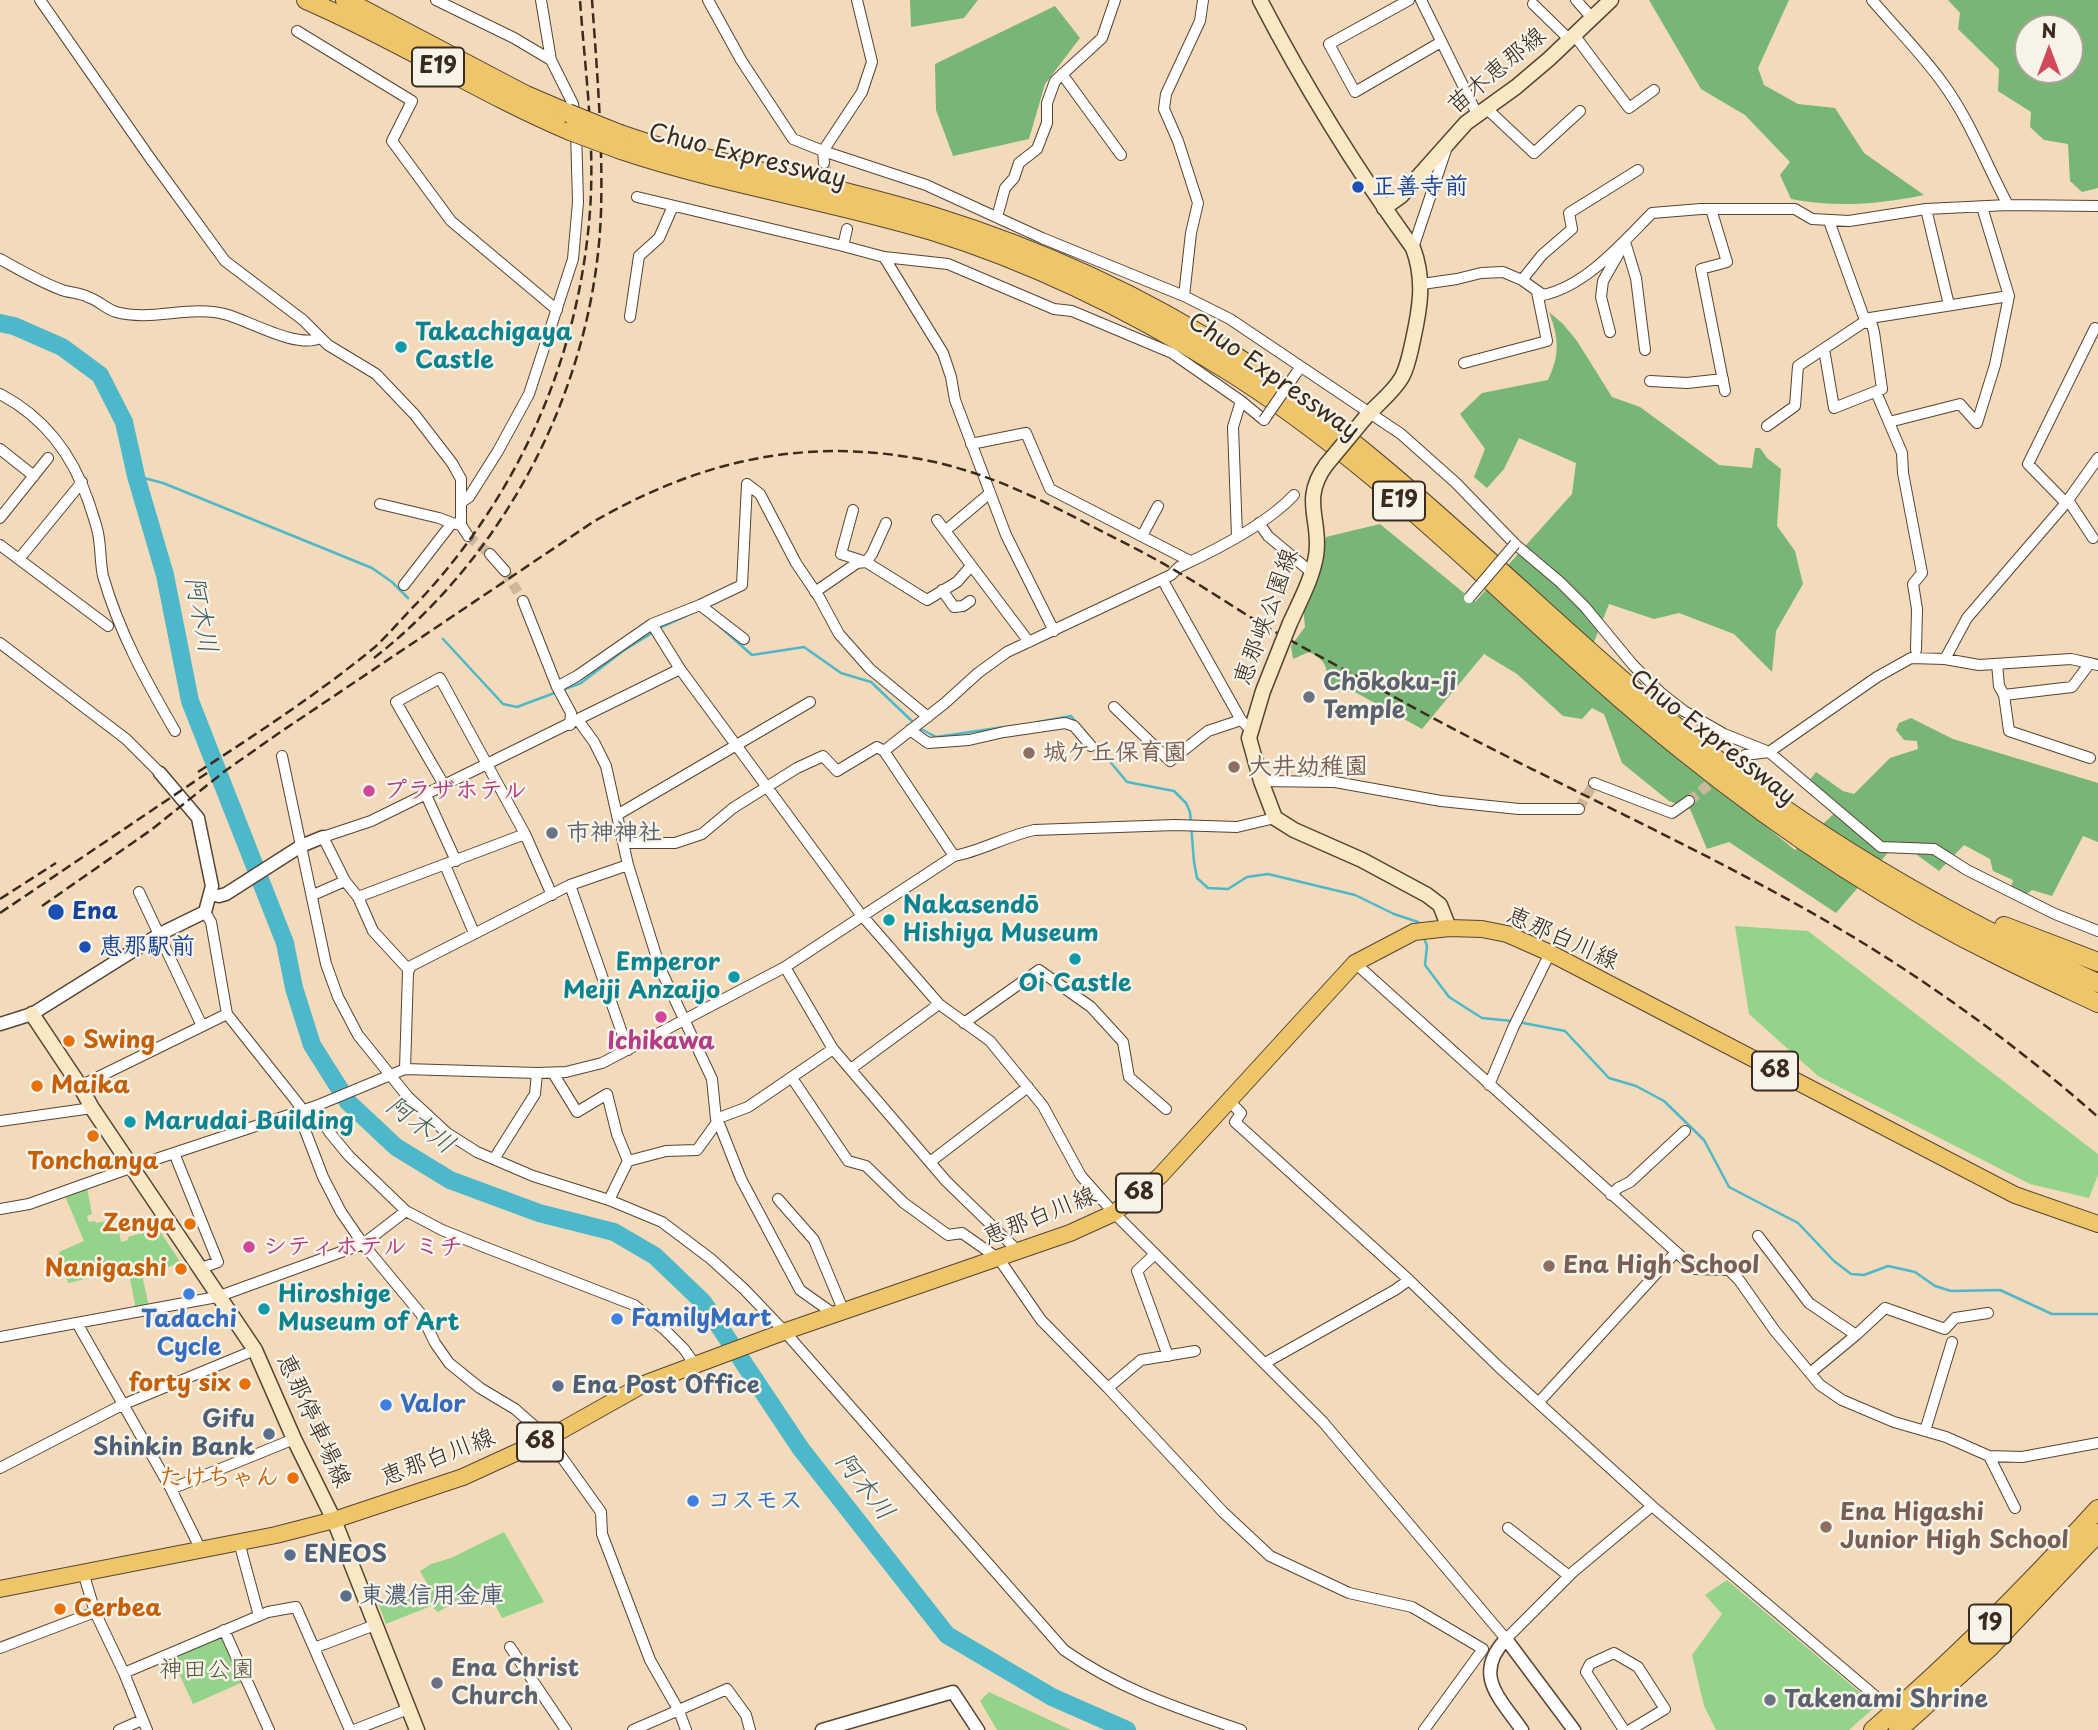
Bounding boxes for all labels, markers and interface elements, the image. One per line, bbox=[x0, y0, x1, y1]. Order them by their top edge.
north arrow bbox=[2014, 14, 2084, 84]
text: N bbox=[2041, 16, 2057, 44]
street label: 苗木恵那線 bbox=[1442, 21, 1552, 121]
road number: E19 bbox=[412, 48, 464, 86]
street label: Chuo Expressway bbox=[645, 119, 849, 195]
place label: 正善寺前 bbox=[1372, 173, 1468, 201]
marker: 正善寺前 bbox=[1350, 179, 1366, 195]
street label: Chuo Expressway bbox=[1182, 307, 1364, 447]
place label: Takachigaya Castle bbox=[415, 319, 572, 375]
marker: Takachigaya Castle bbox=[393, 339, 409, 355]
road number: E19 bbox=[1373, 481, 1425, 520]
street label: 恵那峡公園線 bbox=[1229, 544, 1305, 690]
water label: 阿木川 bbox=[177, 574, 223, 656]
street label: Chuo Expressway bbox=[1623, 664, 1801, 812]
place label: Chōkoku-ji Temple bbox=[1323, 669, 1457, 725]
marker: Chōkoku-ji Temple bbox=[1301, 689, 1317, 705]
place label: 城ケ丘保育園 bbox=[1043, 739, 1187, 767]
marker: 城ケ丘保育園 bbox=[1021, 745, 1037, 761]
place label: 大井幼稚園 bbox=[1248, 753, 1368, 781]
marker: 大井幼稚園 bbox=[1226, 759, 1242, 775]
place label: プラザホテル bbox=[383, 777, 527, 805]
marker: プラザホテル bbox=[361, 783, 377, 799]
place label: 市神神社 bbox=[566, 819, 662, 847]
marker: 市神神社 bbox=[544, 825, 560, 841]
place label: Nakasendō Hishiya Museum bbox=[903, 892, 1099, 948]
place label: Ena bbox=[72, 898, 118, 926]
street label: 恵那白川線 bbox=[1501, 901, 1623, 977]
marker: Ena bbox=[46, 902, 66, 922]
marker: Nakasendō Hishiya Museum bbox=[881, 912, 897, 928]
place label: 恵那駅前 bbox=[99, 933, 195, 961]
marker: 恵那駅前 bbox=[77, 939, 93, 955]
place label: Emperor Meiji Anzaijo bbox=[563, 949, 720, 1005]
marker: Oi Castle bbox=[1067, 951, 1083, 967]
marker: Emperor Meiji Anzaijo bbox=[726, 969, 742, 985]
place label: Oi Castle bbox=[1019, 970, 1131, 998]
marker: Ichikawa bbox=[653, 1009, 669, 1025]
place label: Swing bbox=[83, 1027, 155, 1055]
place label: Ichikawa bbox=[607, 1028, 715, 1056]
marker: Swing bbox=[61, 1033, 77, 1049]
road number: 68 bbox=[1752, 1052, 1798, 1090]
place label: Maika bbox=[51, 1072, 130, 1100]
marker: Maika bbox=[29, 1078, 45, 1094]
water label: 阿木川 bbox=[379, 1090, 461, 1162]
place label: Marudai Building bbox=[144, 1108, 354, 1136]
marker: Marudai Building bbox=[122, 1114, 138, 1130]
marker: Tonchanya bbox=[85, 1128, 101, 1144]
place label: Tonchanya bbox=[27, 1148, 159, 1176]
road number: 68 bbox=[1116, 1174, 1162, 1212]
street label: 恵那白川線 bbox=[979, 1181, 1101, 1253]
place label: Zenya bbox=[102, 1210, 176, 1238]
marker: Zenya bbox=[182, 1216, 198, 1232]
place label: シティホテル ミチ bbox=[263, 1233, 463, 1261]
marker: シティホテル ミチ bbox=[241, 1239, 257, 1255]
place label: Ena High School bbox=[1563, 1252, 1759, 1280]
place label: Nanigashi bbox=[45, 1255, 167, 1283]
marker: Ena High School bbox=[1541, 1258, 1557, 1274]
marker: Nanigashi bbox=[173, 1261, 189, 1277]
place label: Hiroshige Museum of Art bbox=[278, 1281, 459, 1337]
marker: Tadachi Cycle bbox=[181, 1286, 197, 1302]
marker: Hiroshige Museum of Art bbox=[256, 1301, 272, 1317]
place label: FamilyMart bbox=[631, 1305, 772, 1333]
place label: Tadachi Cycle bbox=[141, 1306, 237, 1362]
marker: FamilyMart bbox=[609, 1311, 625, 1327]
street label: 恵那停車場線 bbox=[270, 1350, 356, 1492]
place label: forty six bbox=[129, 1370, 231, 1398]
place label: Ena Post Office bbox=[572, 1372, 760, 1400]
marker: forty six bbox=[237, 1376, 253, 1392]
marker: Ena Post Office bbox=[550, 1378, 566, 1394]
place label: Valor bbox=[400, 1391, 466, 1419]
marker: Valor bbox=[378, 1397, 394, 1413]
place label: Gifu Shinkin Bank bbox=[93, 1406, 255, 1462]
road number: 68 bbox=[517, 1422, 563, 1462]
street label: 恵那白川線 bbox=[377, 1423, 499, 1493]
marker: Gifu Shinkin Bank bbox=[261, 1426, 277, 1442]
water label: 阿木川 bbox=[828, 1447, 900, 1527]
place label: たけちゃん bbox=[159, 1464, 279, 1492]
marker: たけちゃん bbox=[285, 1470, 301, 1486]
place label: コスモス bbox=[707, 1487, 803, 1515]
marker: コスモス bbox=[685, 1493, 701, 1509]
place label: Ena Higashi Junior High School bbox=[1840, 1499, 2069, 1555]
marker: Ena Higashi Junior High School bbox=[1818, 1519, 1834, 1535]
place label: ENEOS bbox=[304, 1541, 387, 1569]
marker: ENEOS bbox=[282, 1547, 298, 1563]
place label: 東濃信用金庫 bbox=[360, 1582, 504, 1610]
marker: 東濃信用金庫 bbox=[338, 1588, 354, 1604]
place label: Cerbea bbox=[74, 1595, 161, 1623]
marker: Cerbea bbox=[52, 1601, 68, 1617]
road number: 19 bbox=[1969, 1604, 2011, 1644]
place label: Ena Christ Church bbox=[451, 1655, 579, 1711]
park label: 神田公園 bbox=[159, 1656, 255, 1684]
marker: Ena Christ Church bbox=[429, 1675, 445, 1691]
place label: Takenami Shrine bbox=[1784, 1686, 1988, 1714]
marker: Takenami Shrine bbox=[1762, 1692, 1778, 1708]

